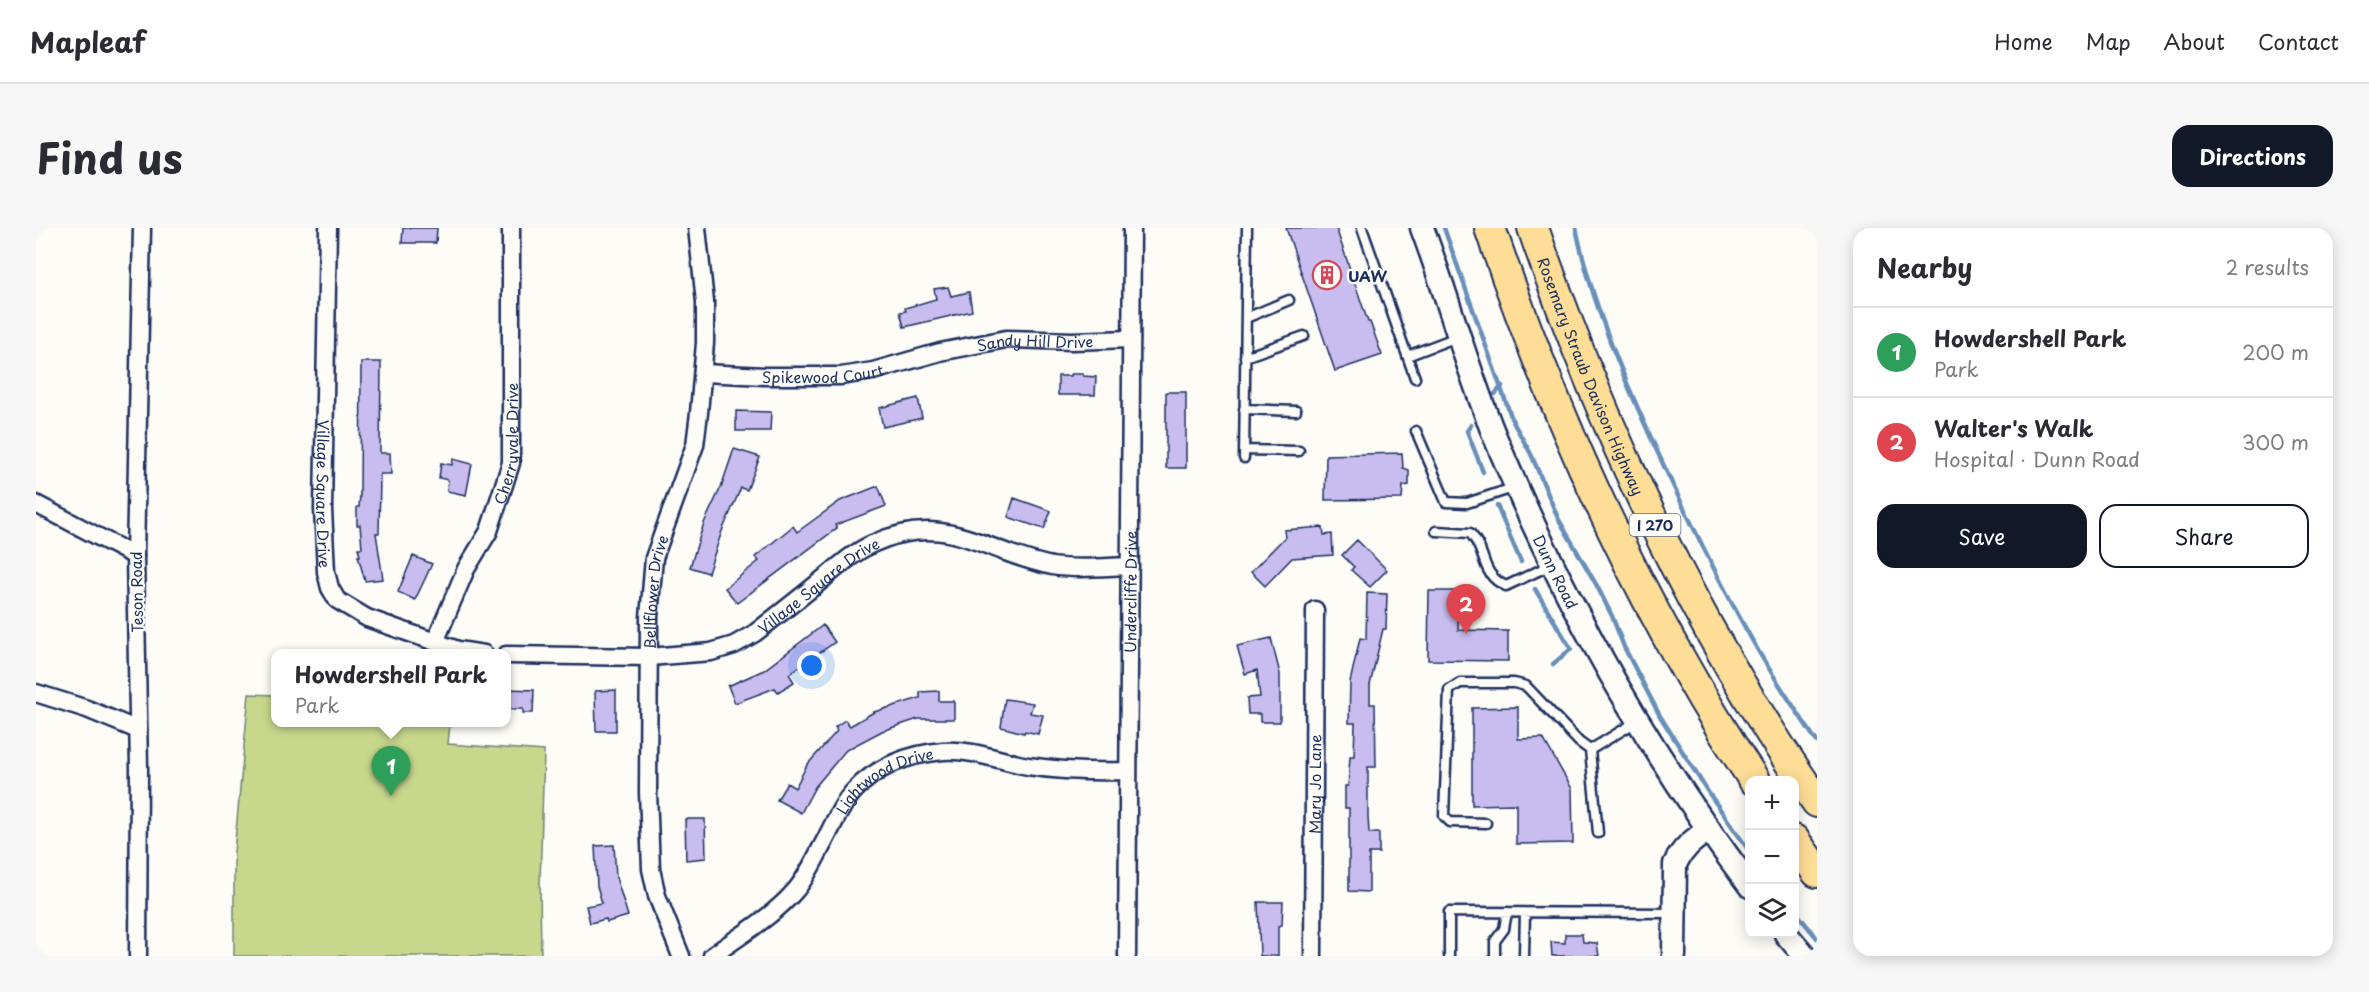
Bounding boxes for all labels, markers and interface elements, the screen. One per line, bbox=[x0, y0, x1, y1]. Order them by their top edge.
text: Mapleaf bbox=[30, 20, 146, 63]
text: Home bbox=[1994, 25, 2053, 57]
text: Map bbox=[2086, 25, 2131, 57]
text: About bbox=[2164, 25, 2225, 57]
text: Contact bbox=[2258, 25, 2339, 57]
text: Find us bbox=[36, 125, 183, 188]
button: Directions bbox=[2172, 125, 2333, 187]
text: Nearby bbox=[1877, 248, 1972, 287]
text: 2 results bbox=[2226, 252, 2309, 282]
street label: Rosemary Straub Davison Highway bbox=[1533, 254, 1651, 498]
building icon: UAW bbox=[1311, 259, 1343, 291]
place label: UAW bbox=[1348, 264, 1388, 287]
text: Howdershell Park bbox=[1934, 321, 2126, 354]
street label: Sandy Hill Drive bbox=[974, 327, 1094, 356]
text: 1 bbox=[1892, 337, 1901, 367]
text: 200 m bbox=[2242, 337, 2309, 367]
text: Park bbox=[1934, 354, 1979, 384]
street label: Spikewood Court bbox=[762, 357, 886, 388]
street label: Cherryvale Drive bbox=[487, 383, 523, 507]
text: Walter's Walk bbox=[1934, 411, 2094, 444]
street label: Village Square Drive bbox=[311, 420, 337, 568]
text: 2 bbox=[1889, 427, 1904, 457]
text: 300 m bbox=[2242, 427, 2309, 457]
text: Hospital · Dunn Road bbox=[1934, 444, 2140, 474]
button: Save bbox=[1877, 504, 2087, 568]
button: Share bbox=[2099, 504, 2309, 568]
road number: I 270 bbox=[1630, 514, 1680, 536]
street label: Dunn Road bbox=[1528, 530, 1585, 613]
street label: Bellflower Drive bbox=[637, 531, 673, 649]
street label: Village Square Drive bbox=[752, 531, 883, 639]
street label: Undercliffe Drive bbox=[1118, 531, 1141, 653]
street label: Teson Road bbox=[124, 551, 148, 633]
pin: 2 bbox=[1446, 584, 1486, 634]
popup bbox=[271, 649, 511, 727]
your location bbox=[797, 651, 826, 680]
text: Howdershell Park bbox=[295, 657, 487, 690]
text: Park bbox=[295, 690, 339, 720]
street label: Mary Jo Lane bbox=[1302, 734, 1326, 834]
street label: Lightwood Drive bbox=[829, 741, 935, 818]
pin: 1 bbox=[372, 746, 410, 796]
map controls bbox=[1745, 776, 1799, 938]
button: + bbox=[1745, 776, 1799, 830]
button: − bbox=[1745, 830, 1799, 884]
button: layers bbox=[1745, 884, 1799, 938]

